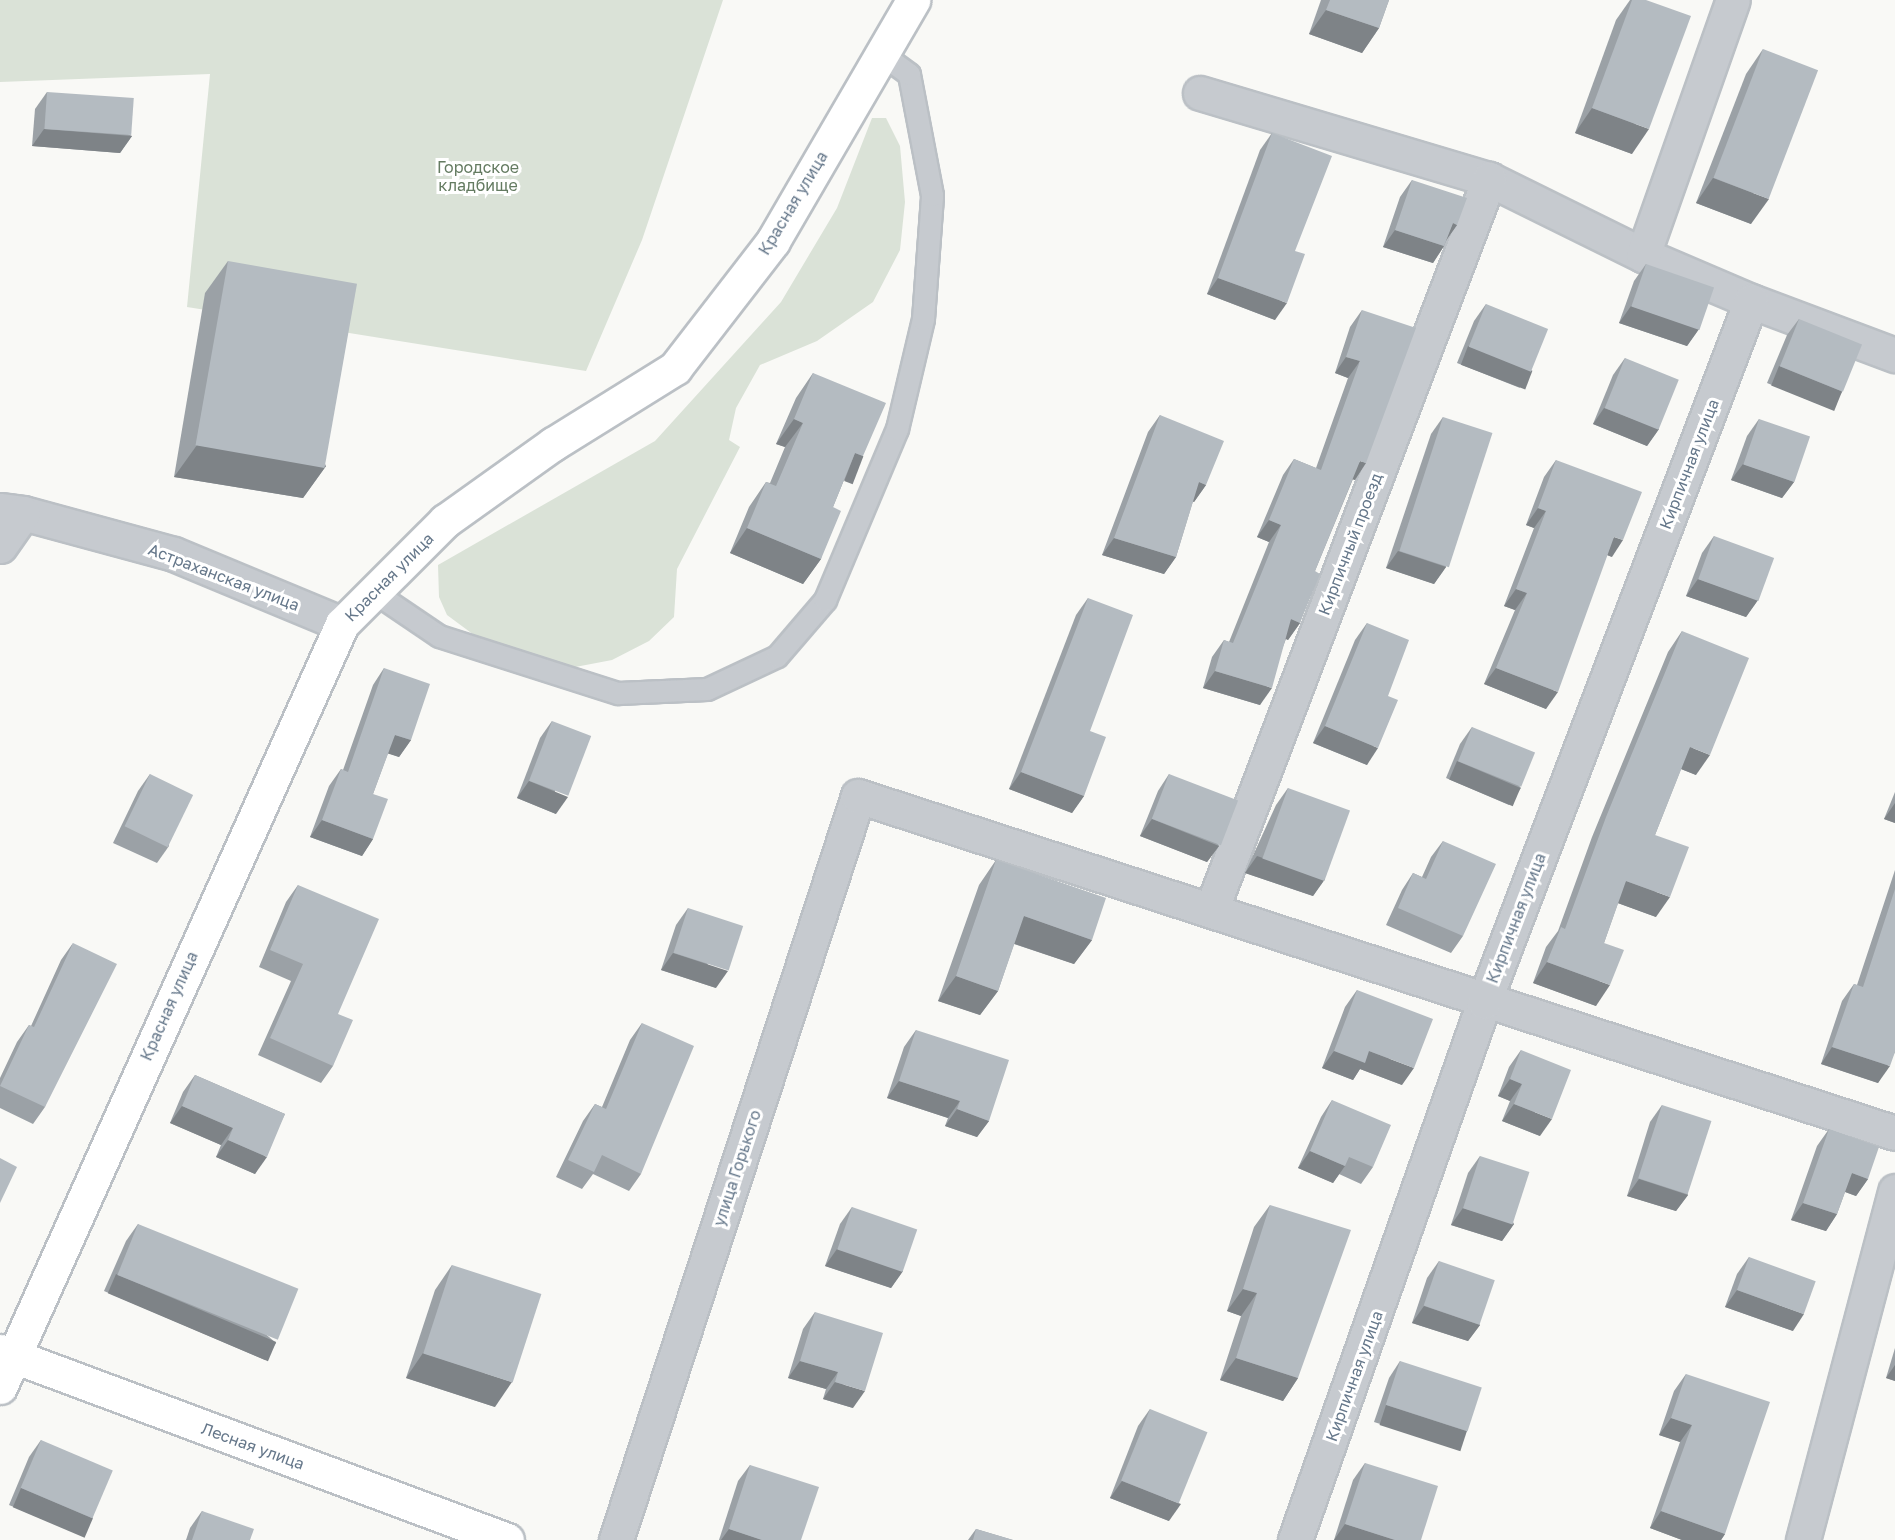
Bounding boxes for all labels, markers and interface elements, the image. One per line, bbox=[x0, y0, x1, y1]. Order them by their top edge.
street label: Красная улица bbox=[754, 148, 832, 258]
park label: Городское кладбище bbox=[437, 157, 519, 195]
street label: Кирпичная улица bbox=[1655, 396, 1723, 532]
street label: Кирпичный проезд bbox=[1314, 470, 1386, 618]
street label: Красная улица bbox=[341, 529, 437, 625]
street label: Астраханская улица bbox=[146, 539, 302, 615]
street label: Кирпичная улица bbox=[1482, 850, 1550, 986]
street label: Красная улица bbox=[136, 948, 202, 1064]
street label: улица Горького bbox=[709, 1107, 765, 1229]
street label: Кирпичная улица bbox=[1321, 1308, 1387, 1444]
street label: Лесная улица bbox=[199, 1418, 307, 1474]

